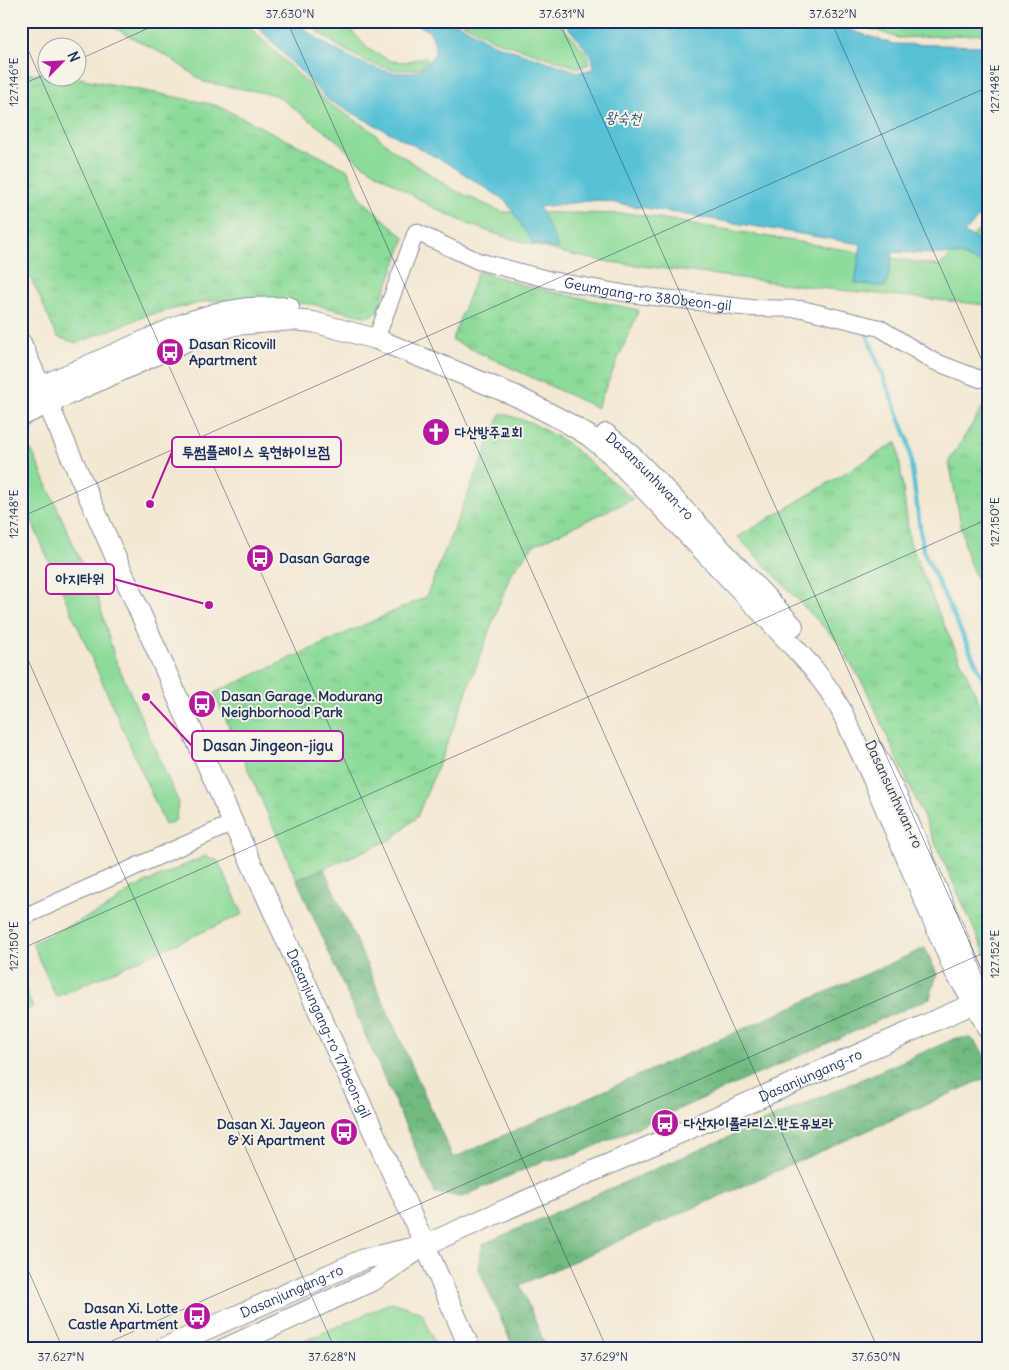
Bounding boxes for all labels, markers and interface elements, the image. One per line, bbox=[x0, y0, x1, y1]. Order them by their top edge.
text: 37.630°N bbox=[265, 6, 315, 21]
text: 37.631°N bbox=[539, 6, 585, 21]
text: 37.632°N bbox=[809, 6, 857, 21]
north arrow bbox=[38, 38, 88, 88]
text: N bbox=[64, 49, 84, 65]
text: 127.146°E bbox=[6, 58, 21, 106]
text: 127.148°E bbox=[987, 65, 1002, 113]
water label: 왕숙천 bbox=[605, 107, 643, 128]
street label: Geumgang-ro 380beon-gil bbox=[563, 274, 732, 315]
place label: Dasan Ricovill Apartment bbox=[189, 335, 276, 369]
bus stop icon: Dasan Ricovill Apartment bbox=[155, 337, 185, 367]
church icon: 다산방주교회 bbox=[421, 417, 451, 447]
place label: 다산방주교회 bbox=[454, 423, 523, 441]
street label: Dasansunhwan-ro bbox=[602, 428, 698, 524]
callout: 투썸플레이스 욱현하이브점 bbox=[172, 437, 341, 467]
text: 투썸플레이스 욱현하이브점 bbox=[182, 442, 330, 461]
text: 127.148°E bbox=[6, 490, 21, 538]
text: 127.150°E bbox=[987, 497, 1002, 547]
bus stop icon: Dasan Garage bbox=[245, 543, 275, 573]
place label: Dasan Garage bbox=[279, 549, 370, 567]
callout: 아지타워 bbox=[46, 564, 114, 594]
text: 아지타워 bbox=[55, 569, 104, 588]
place label: Dasan Garage. Modurang Neighborhood Park bbox=[221, 687, 383, 721]
bus stop icon: Dasan Garage. Modurang Neighborhood Park bbox=[187, 689, 217, 719]
callout: Dasan Jingeon-jigu bbox=[192, 731, 343, 761]
text: Dasan Jingeon-jigu bbox=[203, 736, 333, 756]
street label: Dasansunhwan-ro bbox=[861, 737, 927, 851]
text: 127.150°E bbox=[6, 921, 21, 971]
text: 127.152°E bbox=[987, 930, 1002, 978]
street label: Dasanjungang-ro 171beon-gil bbox=[283, 946, 375, 1121]
street label: Dasanjungang-ro bbox=[756, 1045, 865, 1106]
bus stop icon: 다산자이폴라리스.반도유보라 bbox=[650, 1108, 680, 1138]
place label: 다산자이폴라리스.반도유보라 bbox=[683, 1114, 834, 1132]
place label: Dasan Xi. Jayeon & Xi Apartment bbox=[217, 1115, 325, 1149]
bus stop icon: Dasan Xi. Jayeon & Xi Apartment bbox=[329, 1117, 359, 1147]
street label: Dasanjungang-ro bbox=[237, 1260, 346, 1322]
place label: Dasan Xi. Lotte Castle Apartment bbox=[68, 1299, 178, 1333]
bus stop icon: Dasan Xi. Lotte Castle Apartment bbox=[182, 1301, 212, 1331]
text: 37.627°N bbox=[38, 1349, 84, 1364]
text: 37.628°N bbox=[308, 1349, 356, 1364]
text: 37.629°N bbox=[580, 1349, 628, 1364]
text: 37.630°N bbox=[851, 1349, 901, 1364]

